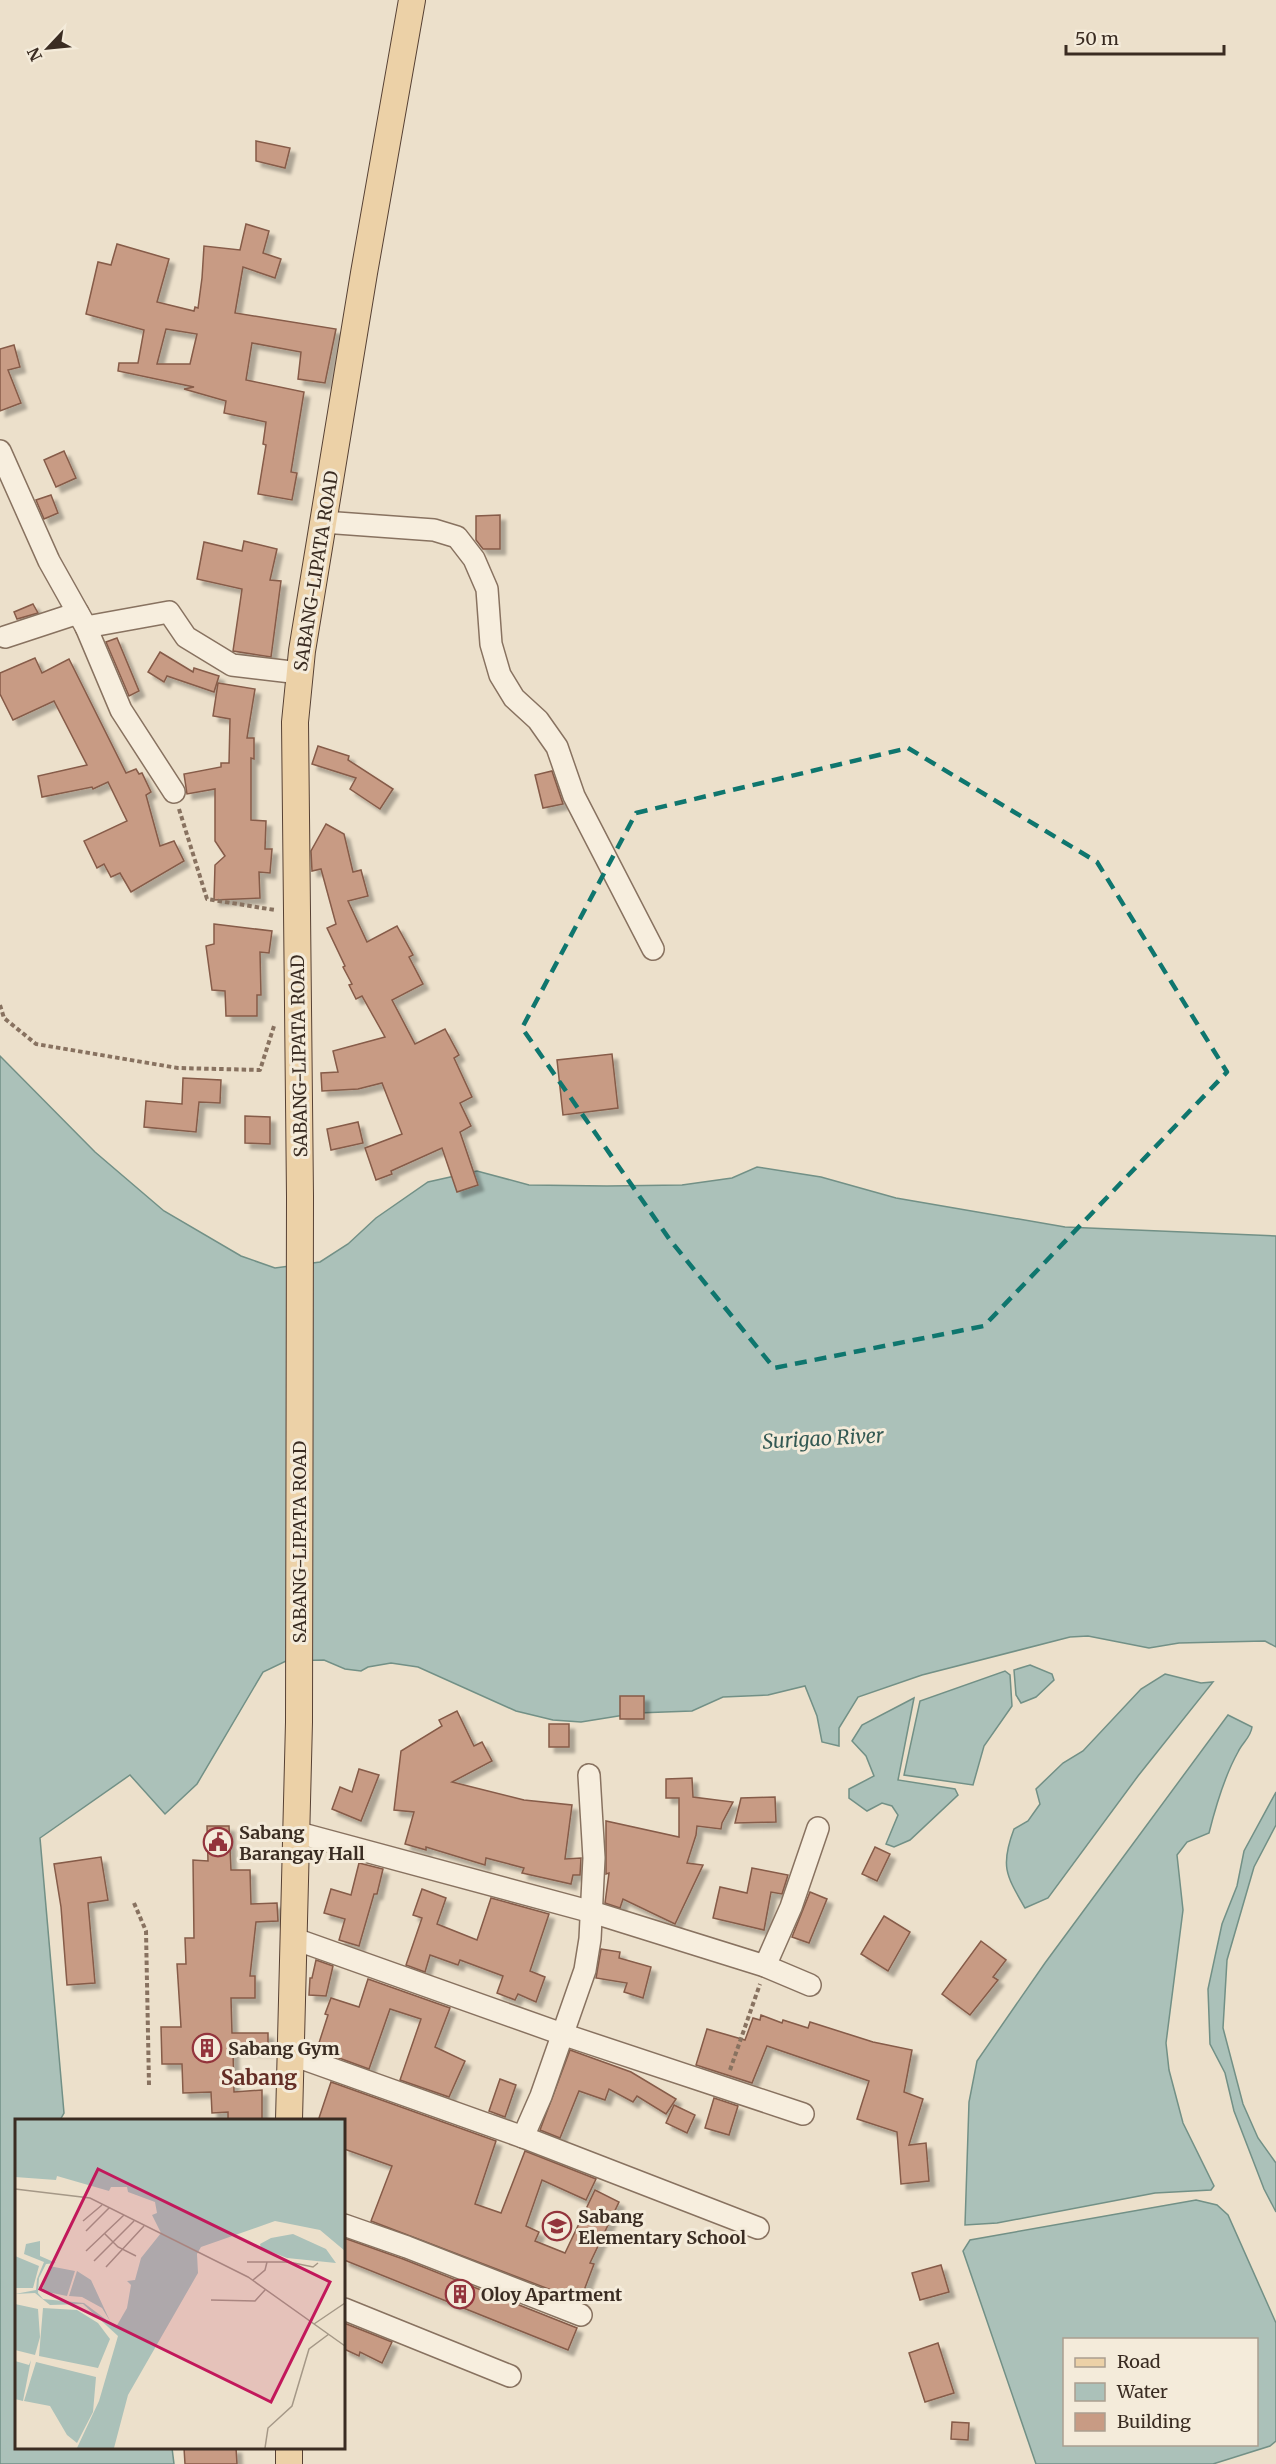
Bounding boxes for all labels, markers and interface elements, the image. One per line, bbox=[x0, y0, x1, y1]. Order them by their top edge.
north arrow bbox=[18, 18, 78, 78]
scale bar bbox=[1066, 18, 1224, 56]
text: 50 m bbox=[1075, 27, 1119, 50]
text: N bbox=[23, 44, 46, 65]
street label: SABANG-LIPATA ROAD bbox=[289, 469, 343, 673]
street label: SABANG-LIPATA ROAD bbox=[286, 954, 312, 1158]
water label: Surigao River bbox=[762, 1422, 885, 1454]
street label: SABANG-LIPATA ROAD bbox=[288, 1441, 311, 1643]
place label: Sabang Barangay Hall bbox=[239, 1821, 365, 1865]
public building icon: Sabang Barangay Hall bbox=[202, 1826, 234, 1858]
building icon: Sabang Gym bbox=[191, 2032, 223, 2064]
place label: Sabang Gym bbox=[228, 2037, 340, 2060]
district label: Sabang bbox=[221, 2064, 297, 2091]
inset map bbox=[15, 2119, 345, 2449]
place label: Sabang Elementary School bbox=[578, 2205, 746, 2249]
school or university icon: Sabang Elementary School bbox=[541, 2210, 573, 2242]
building icon: Oloy Apartment bbox=[444, 2278, 476, 2310]
place label: Oloy Apartment bbox=[481, 2283, 623, 2306]
legend bbox=[1063, 2338, 1258, 2446]
text: Road bbox=[1117, 2350, 1161, 2373]
text: Water bbox=[1116, 2380, 1168, 2403]
text: Building bbox=[1117, 2410, 1191, 2433]

